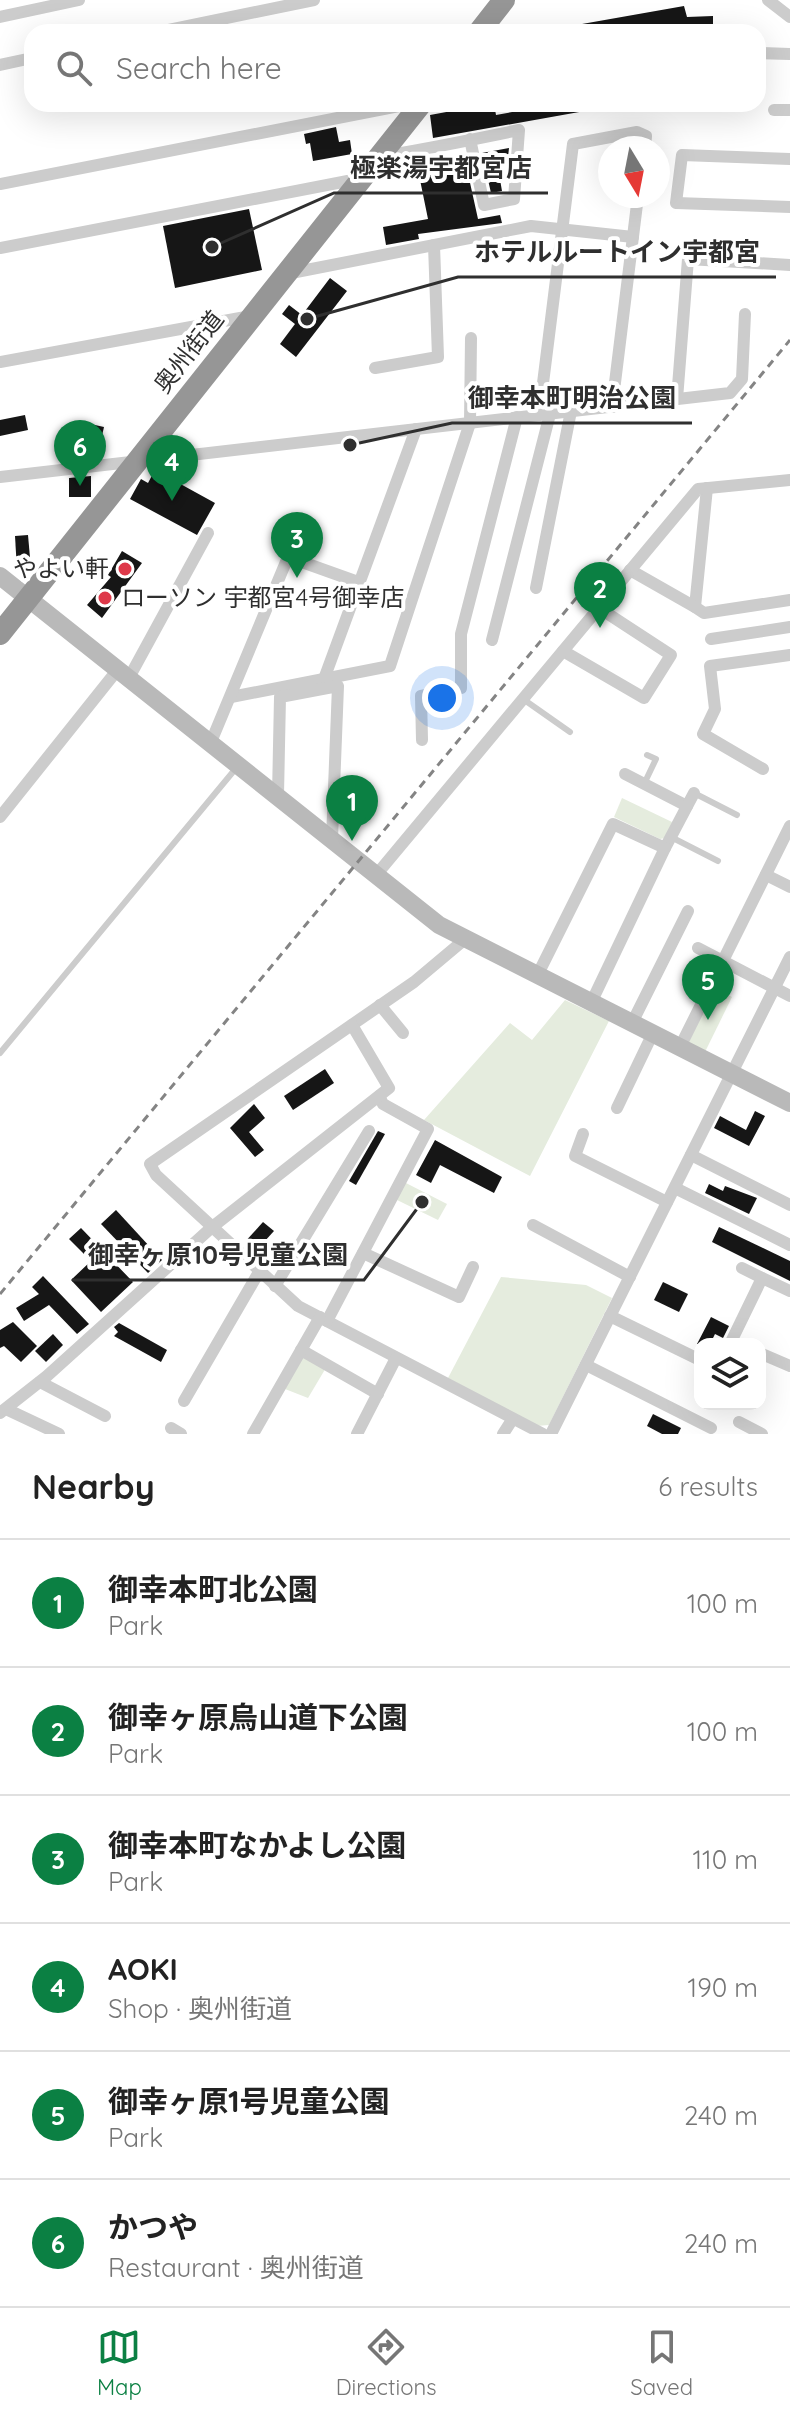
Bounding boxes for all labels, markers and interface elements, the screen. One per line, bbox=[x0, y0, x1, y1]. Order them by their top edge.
search box bbox=[24, 24, 766, 112]
icon: search bbox=[52, 46, 96, 90]
text: Search here bbox=[116, 49, 282, 87]
north arrow bbox=[598, 136, 670, 208]
callout: 極楽湯宇都宮店 bbox=[334, 143, 548, 193]
text: 極楽湯宇都宮店 bbox=[350, 151, 532, 184]
callout: ホテルルートイン宇都宮 bbox=[458, 227, 776, 277]
text: ホテルルートイン宇都宮 bbox=[474, 235, 760, 268]
street label: 奥州街道 bbox=[147, 304, 230, 398]
callout: 御幸本町明治公園 bbox=[452, 373, 692, 423]
text: 御幸本町明治公園 bbox=[468, 381, 676, 414]
pin: 6 bbox=[54, 420, 106, 486]
pin: 4 bbox=[146, 435, 198, 501]
pin: 3 bbox=[271, 512, 323, 578]
place label: やよい軒 bbox=[13, 553, 109, 583]
marker: やよい軒 bbox=[116, 560, 134, 578]
pin: 2 bbox=[574, 562, 626, 628]
place label: ローソン 宇都宮4号御幸店 bbox=[121, 582, 404, 612]
marker: ローソン 宇都宮4号御幸店 bbox=[96, 589, 114, 607]
your location bbox=[422, 678, 462, 718]
pin: 1 bbox=[326, 775, 378, 841]
pin: 5 bbox=[682, 954, 734, 1020]
callout: 御幸ヶ原10号児童公園 bbox=[72, 1230, 364, 1280]
text: 御幸ヶ原10号児童公園 bbox=[88, 1238, 348, 1271]
map controls bbox=[694, 1338, 766, 1410]
button: layers bbox=[694, 1338, 766, 1410]
text: Nearby bbox=[32, 1465, 155, 1508]
text: 6 results bbox=[658, 1470, 758, 1503]
text: 御幸本町北公園 bbox=[108, 1570, 318, 1608]
text: 1 bbox=[53, 1587, 63, 1620]
text: 100 m bbox=[687, 1587, 758, 1620]
text: Park bbox=[108, 1609, 163, 1642]
text: 御幸ヶ原烏山道下公園 bbox=[108, 1698, 408, 1736]
text: 2 bbox=[51, 1715, 65, 1748]
text: 100 m bbox=[687, 1715, 758, 1748]
text: Park bbox=[108, 1737, 163, 1770]
text: 御幸本町なかよし公園 bbox=[108, 1826, 407, 1864]
text: 3 bbox=[51, 1843, 65, 1876]
text: 110 m bbox=[692, 1843, 758, 1876]
text: Park bbox=[108, 1865, 163, 1898]
text: AOKI bbox=[108, 1950, 178, 1988]
text: 4 bbox=[50, 1971, 66, 2004]
text: 190 m bbox=[688, 1971, 758, 2004]
text: Shop · 奥州街道 bbox=[108, 1992, 292, 2025]
text: 御幸ヶ原1号児童公園 bbox=[108, 2082, 390, 2120]
text: 5 bbox=[51, 2099, 65, 2132]
text: 240 m bbox=[684, 2099, 758, 2132]
text: Park bbox=[108, 2121, 163, 2154]
text: かつや bbox=[108, 2208, 198, 2246]
text: 6 bbox=[51, 2227, 65, 2260]
text: 240 m bbox=[684, 2227, 758, 2260]
text: Restaurant · 奥州街道 bbox=[108, 2251, 364, 2284]
tab: Map bbox=[97, 2325, 142, 2401]
tab: Directions bbox=[336, 2325, 436, 2401]
tab: Saved bbox=[630, 2325, 693, 2401]

